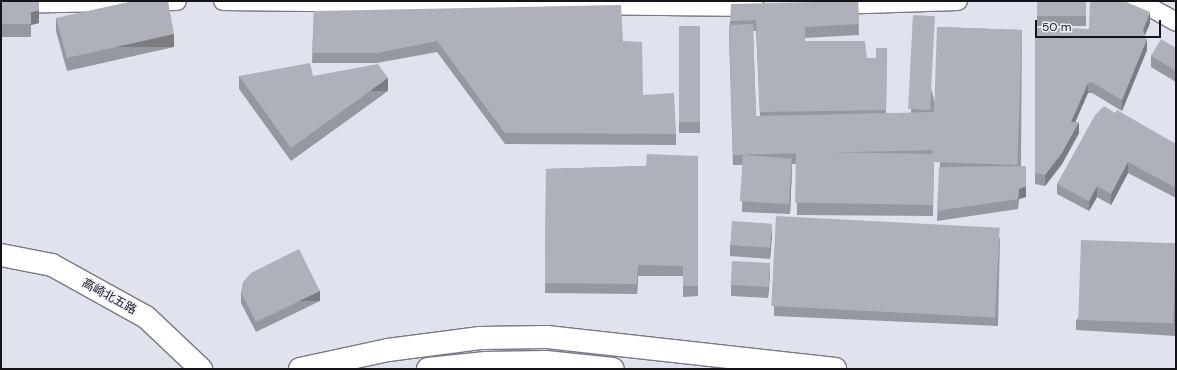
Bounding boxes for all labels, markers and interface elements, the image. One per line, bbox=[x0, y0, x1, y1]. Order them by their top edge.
scale bar bbox=[1037, 12, 1163, 38]
text: 50 m bbox=[1042, 19, 1071, 35]
street label: 高崎北五路 bbox=[79, 276, 139, 318]

